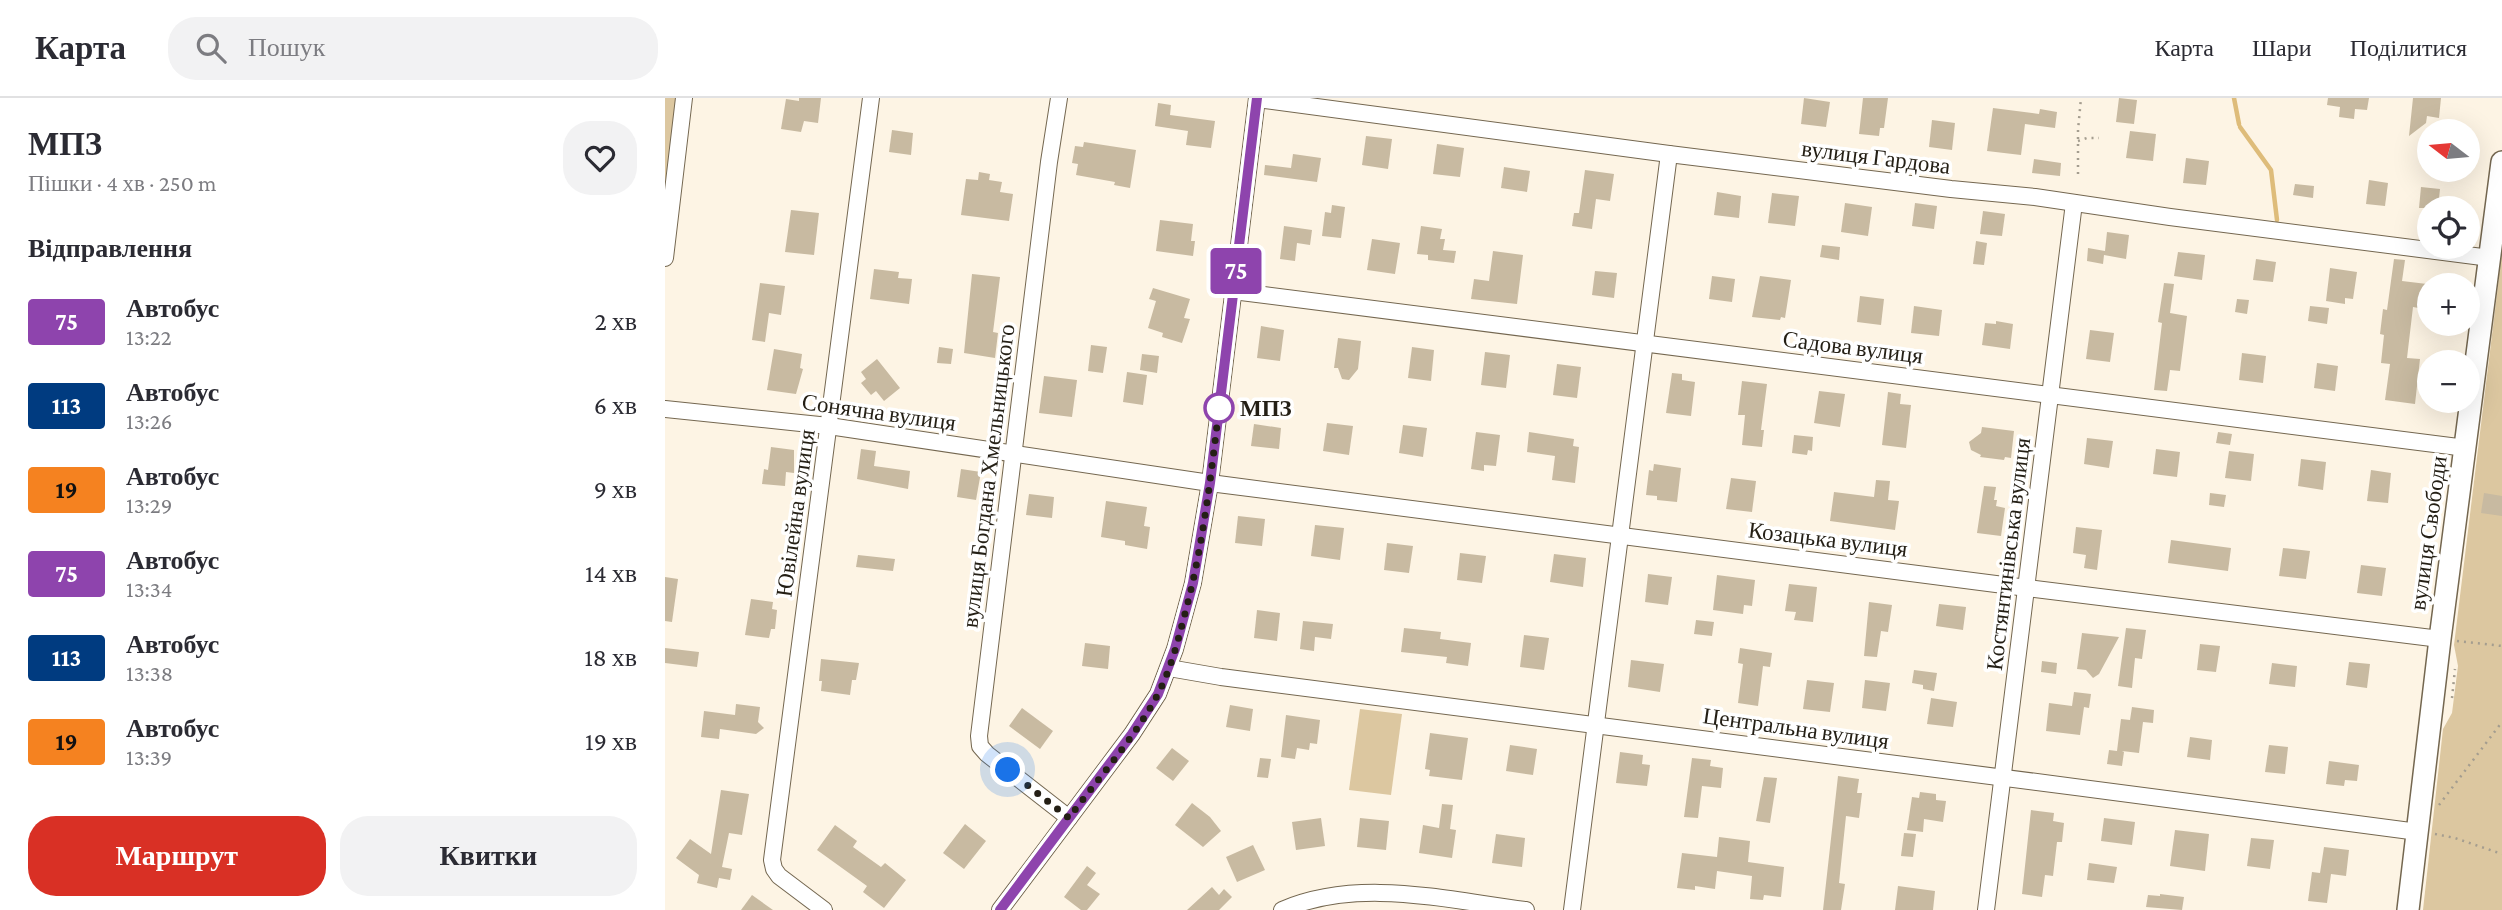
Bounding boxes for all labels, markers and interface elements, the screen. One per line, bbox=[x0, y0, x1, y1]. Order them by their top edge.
search box bbox=[168, 17, 658, 80]
text: Карта bbox=[35, 29, 126, 66]
icon: search bbox=[192, 29, 230, 67]
text: Пошук bbox=[248, 33, 325, 62]
text: Карта bbox=[2154, 34, 2214, 61]
text: Шари bbox=[2252, 34, 2312, 61]
text: Поділитися bbox=[2350, 34, 2467, 61]
north arrow bbox=[2417, 119, 2480, 182]
map controls bbox=[2417, 119, 2480, 413]
button: heart bbox=[563, 121, 637, 195]
text: МПЗ bbox=[28, 125, 102, 162]
street label: вулиця Гардова bbox=[1800, 135, 1952, 179]
text: Пішки · 4 хв · 250 m bbox=[28, 170, 217, 196]
button: locate bbox=[2417, 196, 2480, 259]
text: Відправлення bbox=[28, 234, 192, 263]
line badge: 75 bbox=[1205, 248, 1267, 294]
text: 75 bbox=[1224, 257, 1248, 284]
button: + bbox=[2417, 273, 2480, 336]
text: Автобус bbox=[126, 294, 219, 323]
text: 2 хв bbox=[594, 307, 637, 336]
text: 75 bbox=[55, 308, 78, 335]
street label: вулиця Богдана Хмельницького bbox=[956, 323, 1020, 629]
text: 13:22 bbox=[126, 324, 172, 350]
street label: Садова вулиця bbox=[1781, 326, 1925, 369]
button: − bbox=[2417, 350, 2480, 413]
text: Автобус bbox=[126, 378, 219, 407]
street label: Сонячна вулиця bbox=[800, 388, 958, 436]
text: 6 хв bbox=[594, 391, 637, 420]
text: 113 bbox=[52, 392, 81, 419]
marker: МПЗ bbox=[1204, 393, 1234, 423]
place label: МПЗ bbox=[1240, 395, 1292, 421]
text: 13:26 bbox=[126, 408, 172, 434]
street label: Ювілейна вулиця bbox=[770, 427, 820, 598]
street label: Костянтинівська вулиця bbox=[1981, 436, 2035, 672]
street label: вулиця Свободи bbox=[2404, 454, 2452, 612]
text: Автобус bbox=[126, 462, 219, 491]
text: 9 хв bbox=[594, 475, 637, 504]
text: 19 bbox=[55, 476, 78, 503]
text: 13:29 bbox=[126, 492, 172, 518]
street label: Козацька вулиця bbox=[1747, 516, 1910, 562]
text: Автобус bbox=[126, 546, 219, 575]
text: 14 хв bbox=[585, 559, 637, 588]
text: 75 bbox=[55, 560, 78, 587]
text: 13:34 bbox=[126, 576, 172, 602]
text: Автобус bbox=[126, 630, 219, 659]
text: 18 хв bbox=[584, 643, 637, 672]
text: 113 bbox=[52, 644, 81, 671]
text: 13:38 bbox=[126, 660, 173, 686]
street label: Центральна вулиця bbox=[1701, 702, 1891, 754]
text: Автобус bbox=[126, 714, 219, 743]
text: 19 хв bbox=[585, 727, 637, 756]
text: 19 bbox=[55, 728, 78, 755]
text: 13:39 bbox=[126, 744, 172, 770]
your location bbox=[990, 752, 1025, 787]
button: Маршрут bbox=[28, 816, 326, 896]
button: Квитки bbox=[340, 816, 637, 896]

